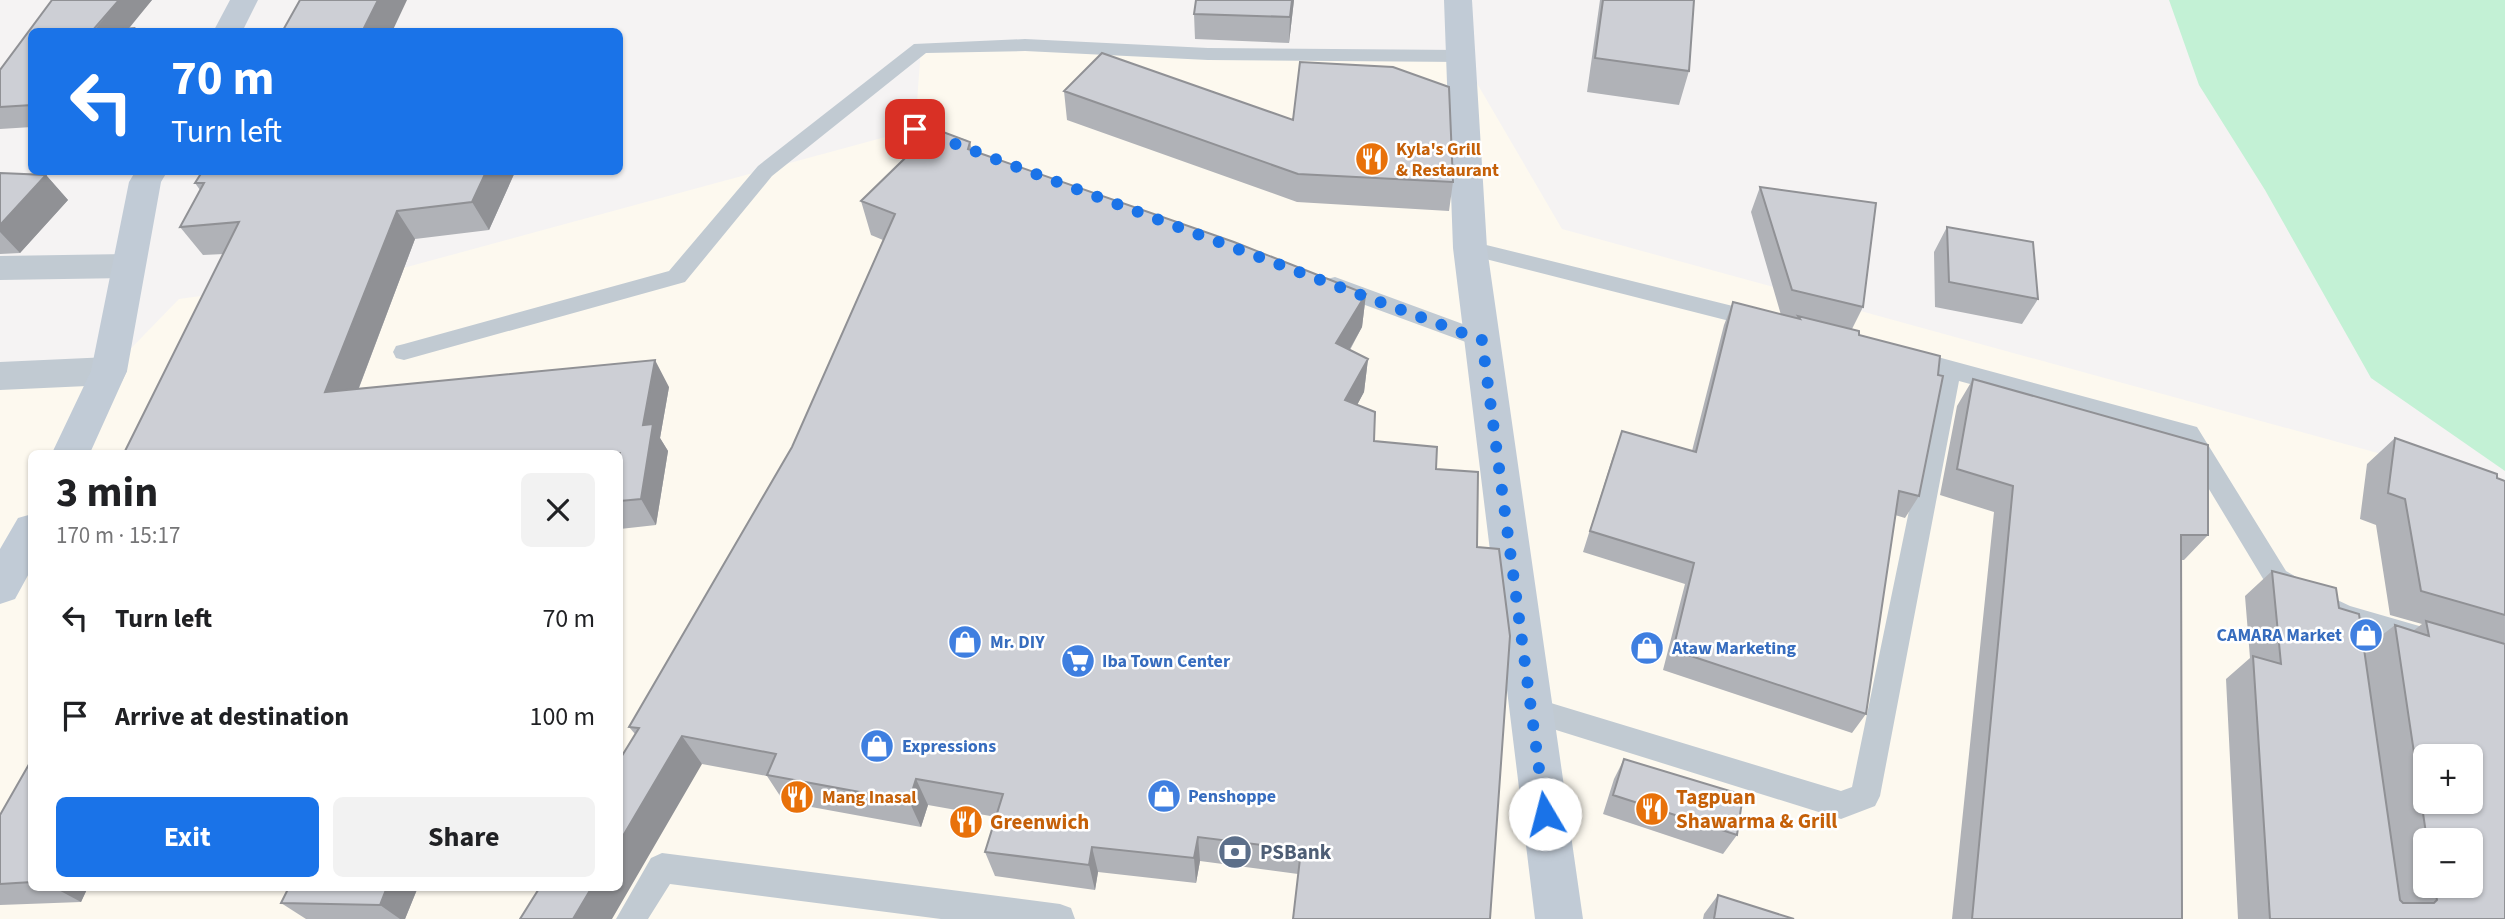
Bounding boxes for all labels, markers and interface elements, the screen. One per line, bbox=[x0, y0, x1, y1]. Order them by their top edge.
text: 70 m bbox=[171, 44, 275, 114]
icon: left bbox=[56, 56, 147, 147]
pin bbox=[885, 99, 945, 159]
text: Turn left bbox=[171, 109, 282, 155]
icon: arrive bbox=[896, 110, 934, 148]
place label: Kyla's Grill & Restaurant bbox=[1396, 137, 1499, 183]
restaurant icon: Kyla's Grill & Restaurant bbox=[1353, 140, 1391, 178]
text: 3 min bbox=[56, 463, 158, 523]
button: close bbox=[521, 473, 595, 547]
text: 170 m · 15:17 bbox=[56, 519, 180, 552]
icon: left bbox=[56, 599, 94, 637]
text: Turn left bbox=[115, 600, 212, 637]
text: 70 m bbox=[542, 600, 595, 637]
shop icon: CAMARA Market bbox=[2347, 616, 2385, 654]
shop icon: Mr. DIY bbox=[946, 623, 984, 661]
place label: CAMARA Market bbox=[2217, 623, 2342, 648]
shop icon: Ataw Marketing bbox=[1628, 629, 1666, 667]
place label: Mr. DIY bbox=[990, 630, 1045, 655]
place label: Ataw Marketing bbox=[1671, 636, 1797, 661]
supermarket icon: Iba Town Center bbox=[1059, 642, 1097, 680]
place label: Iba Town Center bbox=[1102, 649, 1231, 674]
icon: arrive bbox=[56, 697, 94, 735]
text: Arrive at destination bbox=[115, 698, 349, 735]
text: 100 m bbox=[529, 698, 595, 735]
shop icon: Expressions bbox=[858, 727, 896, 765]
place label: Expressions bbox=[902, 734, 996, 759]
map controls bbox=[2413, 744, 2483, 898]
button: + bbox=[2413, 744, 2483, 814]
shop icon: Penshoppe bbox=[1145, 777, 1183, 815]
position arrow bbox=[1508, 777, 1582, 851]
restaurant icon: Mang Inasal bbox=[778, 778, 816, 816]
place label: Tagpuan Shawarma & Grill bbox=[1676, 782, 1837, 836]
place label: Penshoppe bbox=[1188, 784, 1276, 809]
place label: Mang Inasal bbox=[822, 785, 917, 810]
restaurant icon: Tagpuan Shawarma & Grill bbox=[1633, 790, 1671, 828]
button: Exit bbox=[56, 797, 319, 877]
button: Share bbox=[333, 797, 595, 877]
restaurant icon: Greenwich bbox=[947, 803, 985, 841]
place label: Greenwich bbox=[990, 807, 1089, 837]
button: − bbox=[2413, 828, 2483, 898]
bank icon: PSBank bbox=[1216, 833, 1254, 871]
place label: PSBank bbox=[1260, 837, 1332, 867]

